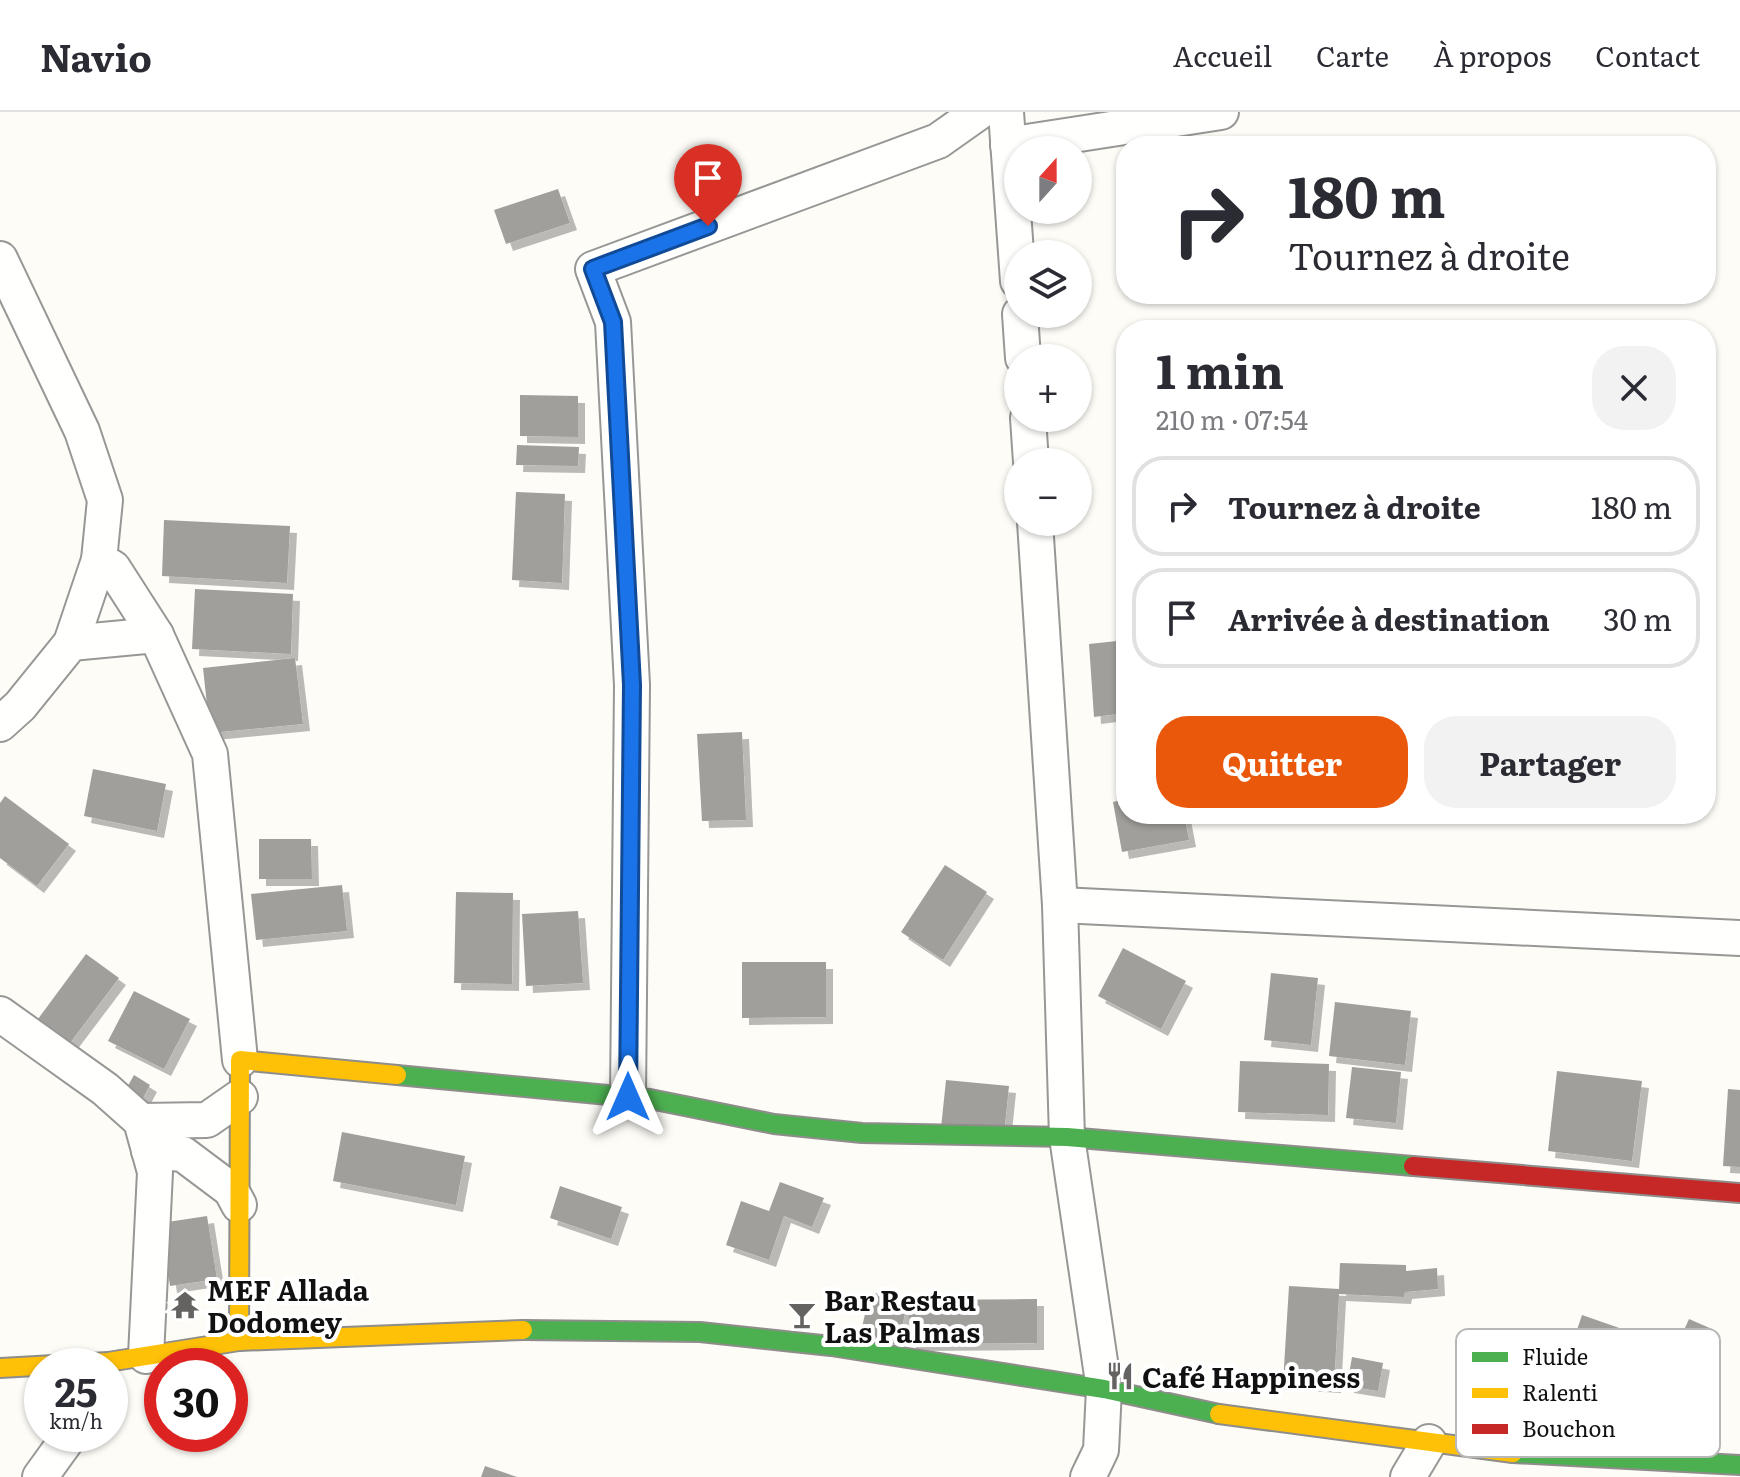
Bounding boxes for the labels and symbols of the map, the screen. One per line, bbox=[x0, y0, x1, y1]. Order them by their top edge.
north arrow bbox=[1004, 136, 1092, 224]
pin bbox=[674, 144, 742, 226]
position arrow bbox=[586, 1055, 670, 1139]
place label: MEF Allada Dodomey bbox=[207, 1268, 370, 1342]
place label: Bar Restau Las Palmas bbox=[824, 1278, 980, 1352]
temple icon: MEF Allada Dodomey bbox=[170, 1290, 200, 1320]
bar icon: Bar Restau Las Palmas bbox=[787, 1300, 817, 1330]
legend bbox=[1456, 1329, 1720, 1457]
text: Fluide bbox=[1522, 1339, 1588, 1372]
speed limit sign: 30 bbox=[144, 1348, 248, 1452]
place label: Café Happiness bbox=[1142, 1355, 1360, 1397]
restaurant icon: Café Happiness bbox=[1105, 1361, 1135, 1391]
text: Ralenti bbox=[1522, 1375, 1598, 1408]
text: Bouchon bbox=[1522, 1411, 1616, 1444]

